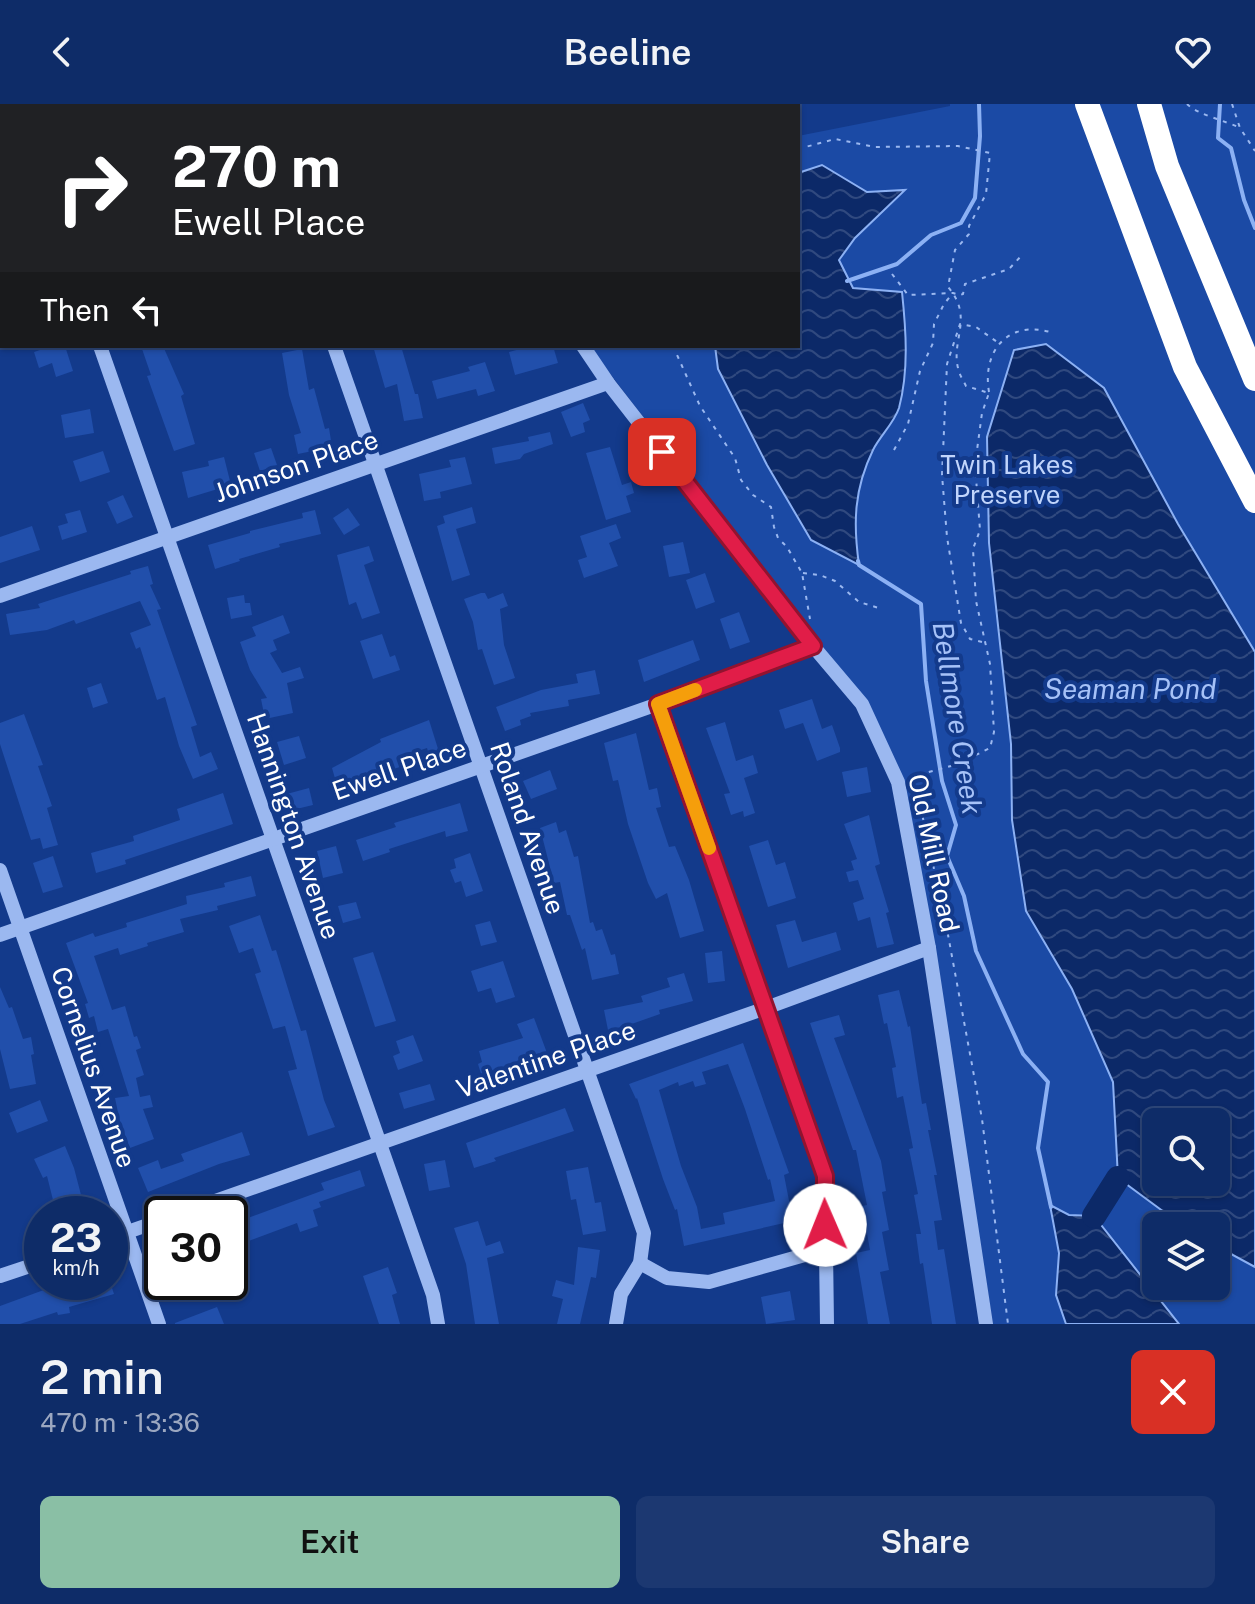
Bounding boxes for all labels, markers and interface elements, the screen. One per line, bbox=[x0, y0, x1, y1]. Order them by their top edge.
icon: back bbox=[40, 30, 84, 74]
icon: heart bbox=[1171, 30, 1215, 74]
text: Beeline bbox=[563, 31, 692, 73]
text: 270 m bbox=[172, 134, 341, 200]
icon: right bbox=[40, 136, 144, 240]
text: Ewell Place bbox=[172, 201, 365, 243]
icon: left bbox=[125, 288, 169, 332]
text: Then bbox=[40, 292, 109, 328]
pin bbox=[628, 418, 696, 486]
street label: Johnson Place bbox=[210, 423, 382, 509]
icon: arrive bbox=[640, 430, 684, 474]
park label: Twin Lakes Preserve bbox=[940, 449, 1074, 510]
water label: Bellmore Creek bbox=[926, 619, 990, 817]
water label: Seaman Pond bbox=[1044, 672, 1216, 705]
street label: Hannington Avenue bbox=[241, 709, 347, 943]
street label: Ewell Place bbox=[328, 732, 470, 806]
street label: Roland Avenue bbox=[484, 738, 572, 918]
street label: Old Mill Road bbox=[902, 771, 966, 935]
street label: Cornelius Avenue bbox=[45, 962, 143, 1172]
street label: Valentine Place bbox=[452, 1014, 640, 1104]
map controls bbox=[1142, 1108, 1230, 1300]
button: search bbox=[1142, 1108, 1230, 1196]
position arrow bbox=[783, 1183, 867, 1267]
speed limit sign: 30 bbox=[144, 1196, 248, 1300]
button: layers bbox=[1142, 1212, 1230, 1300]
text: 23 bbox=[50, 1214, 102, 1261]
text: km/h bbox=[52, 1256, 100, 1280]
text: 2 min bbox=[40, 1348, 164, 1405]
button: close bbox=[1131, 1350, 1215, 1434]
text: 470 m · 13:36 bbox=[40, 1407, 200, 1438]
button: Exit bbox=[40, 1496, 620, 1588]
button: Share bbox=[636, 1496, 1215, 1588]

